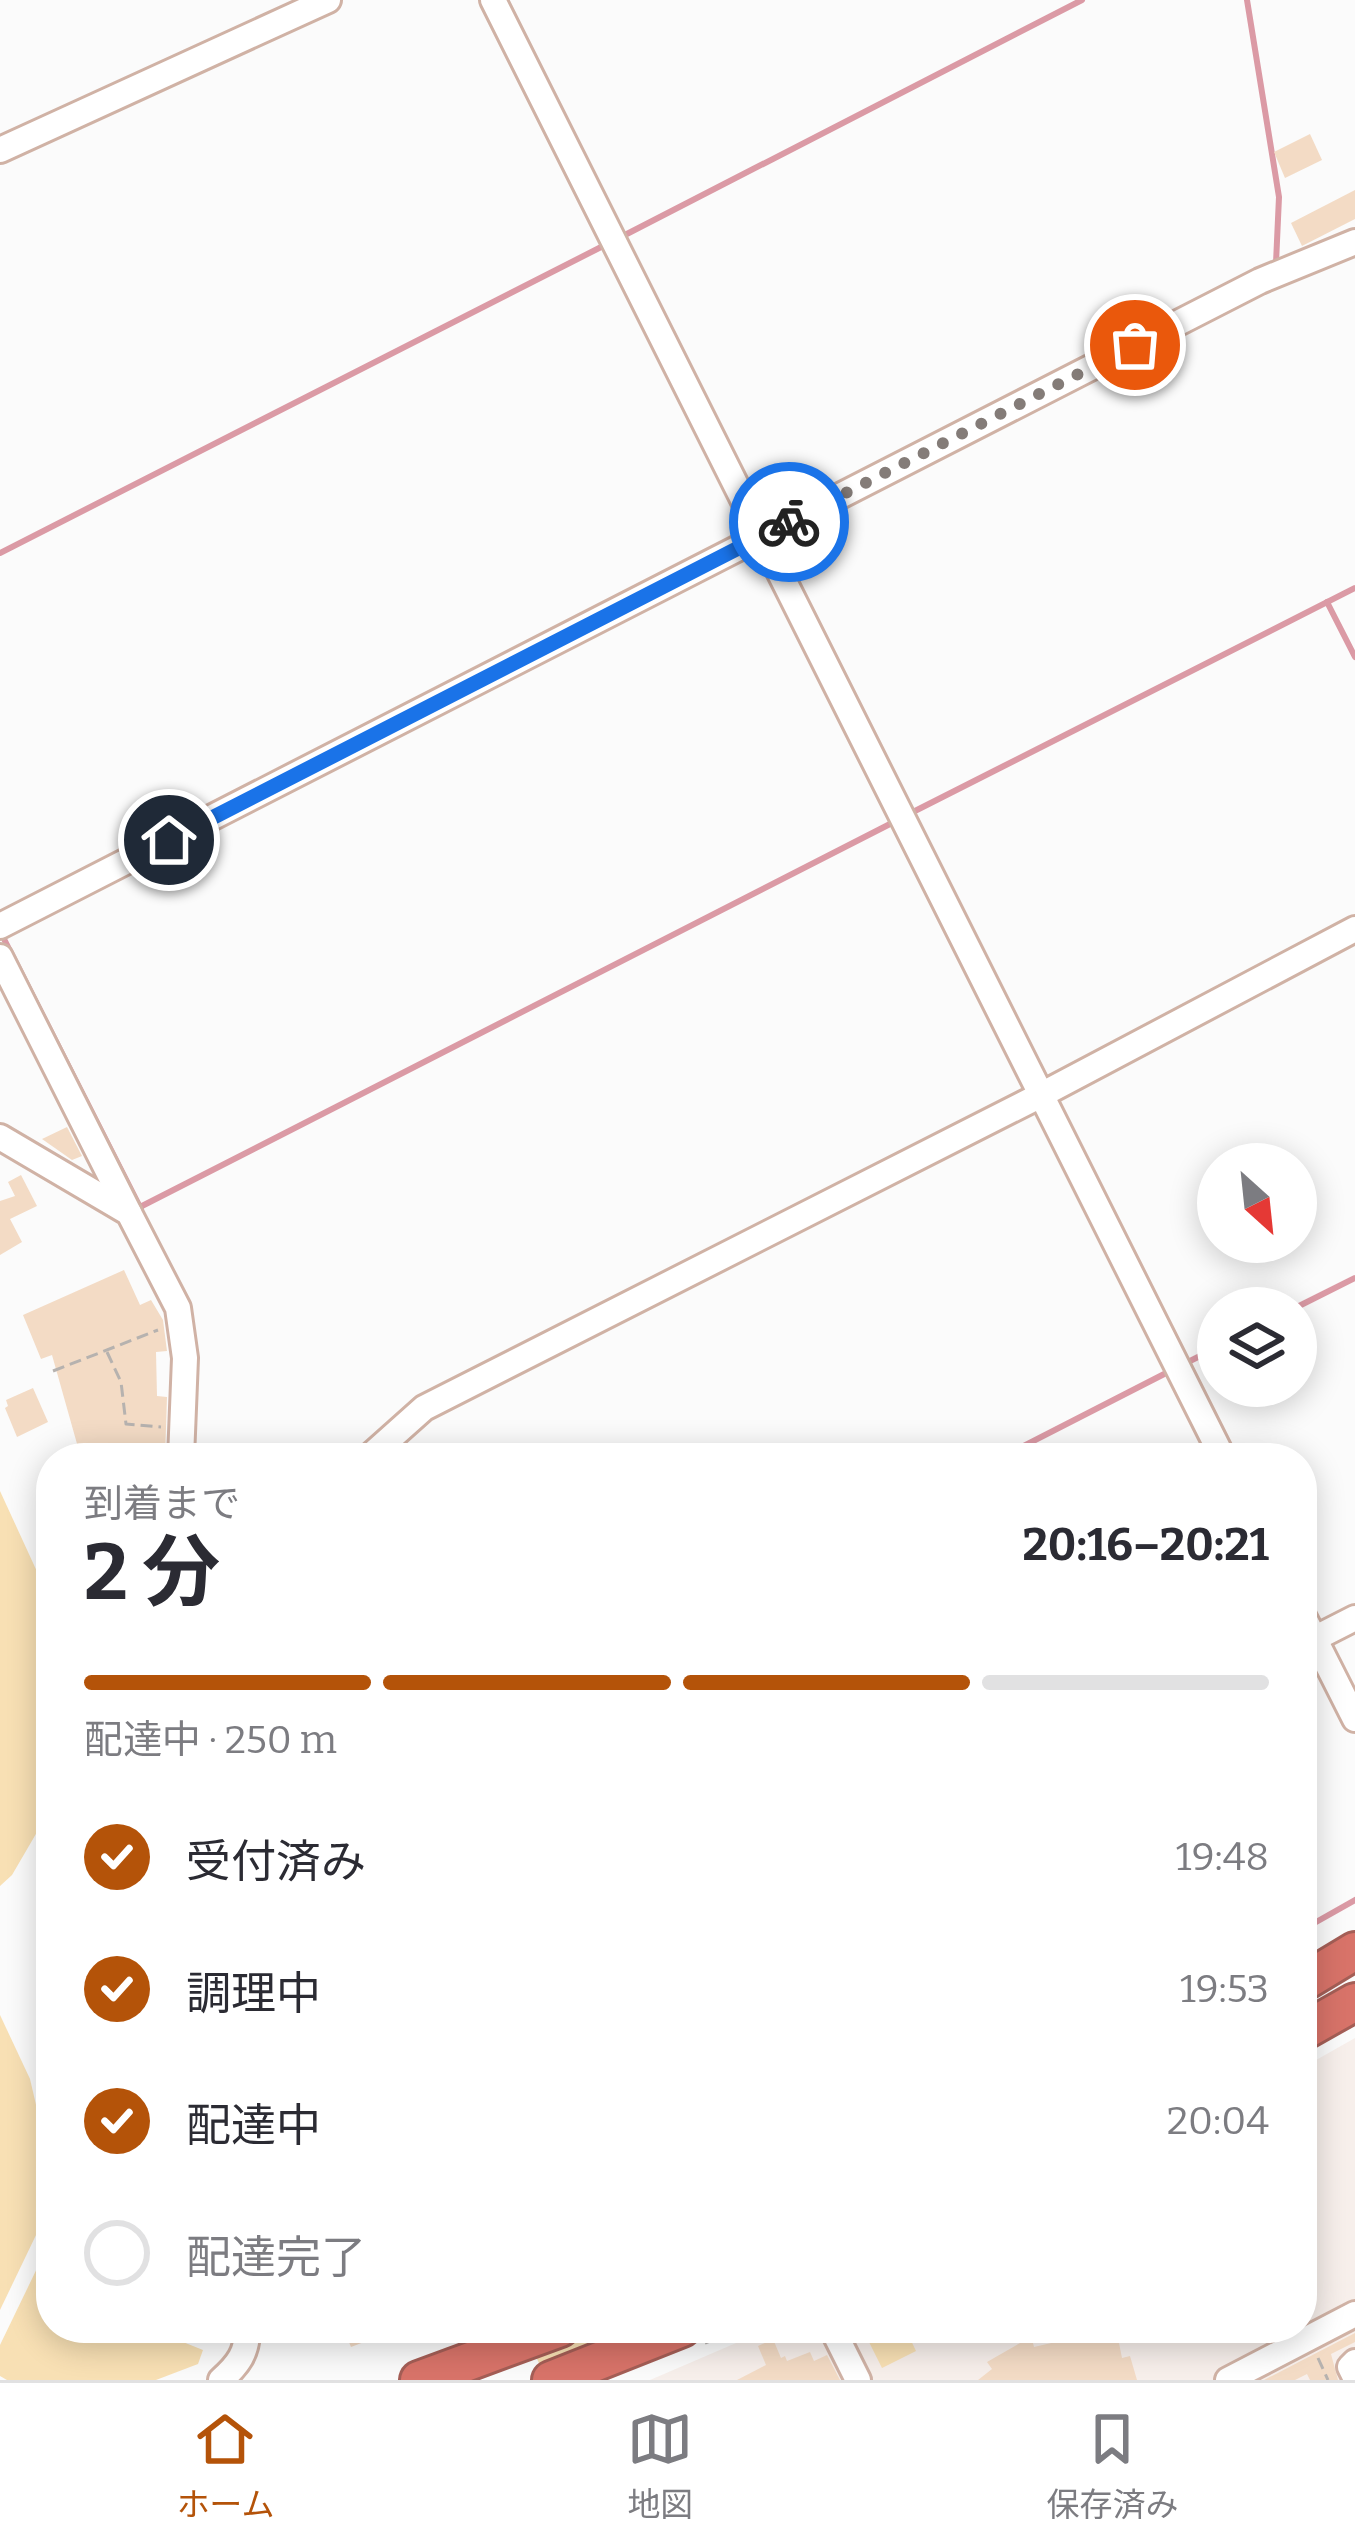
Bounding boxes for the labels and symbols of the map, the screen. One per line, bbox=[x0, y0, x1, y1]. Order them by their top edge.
pin bbox=[1084, 294, 1186, 396]
courier bbox=[729, 462, 849, 582]
pin bbox=[118, 789, 220, 891]
north arrow bbox=[1197, 1143, 1317, 1263]

